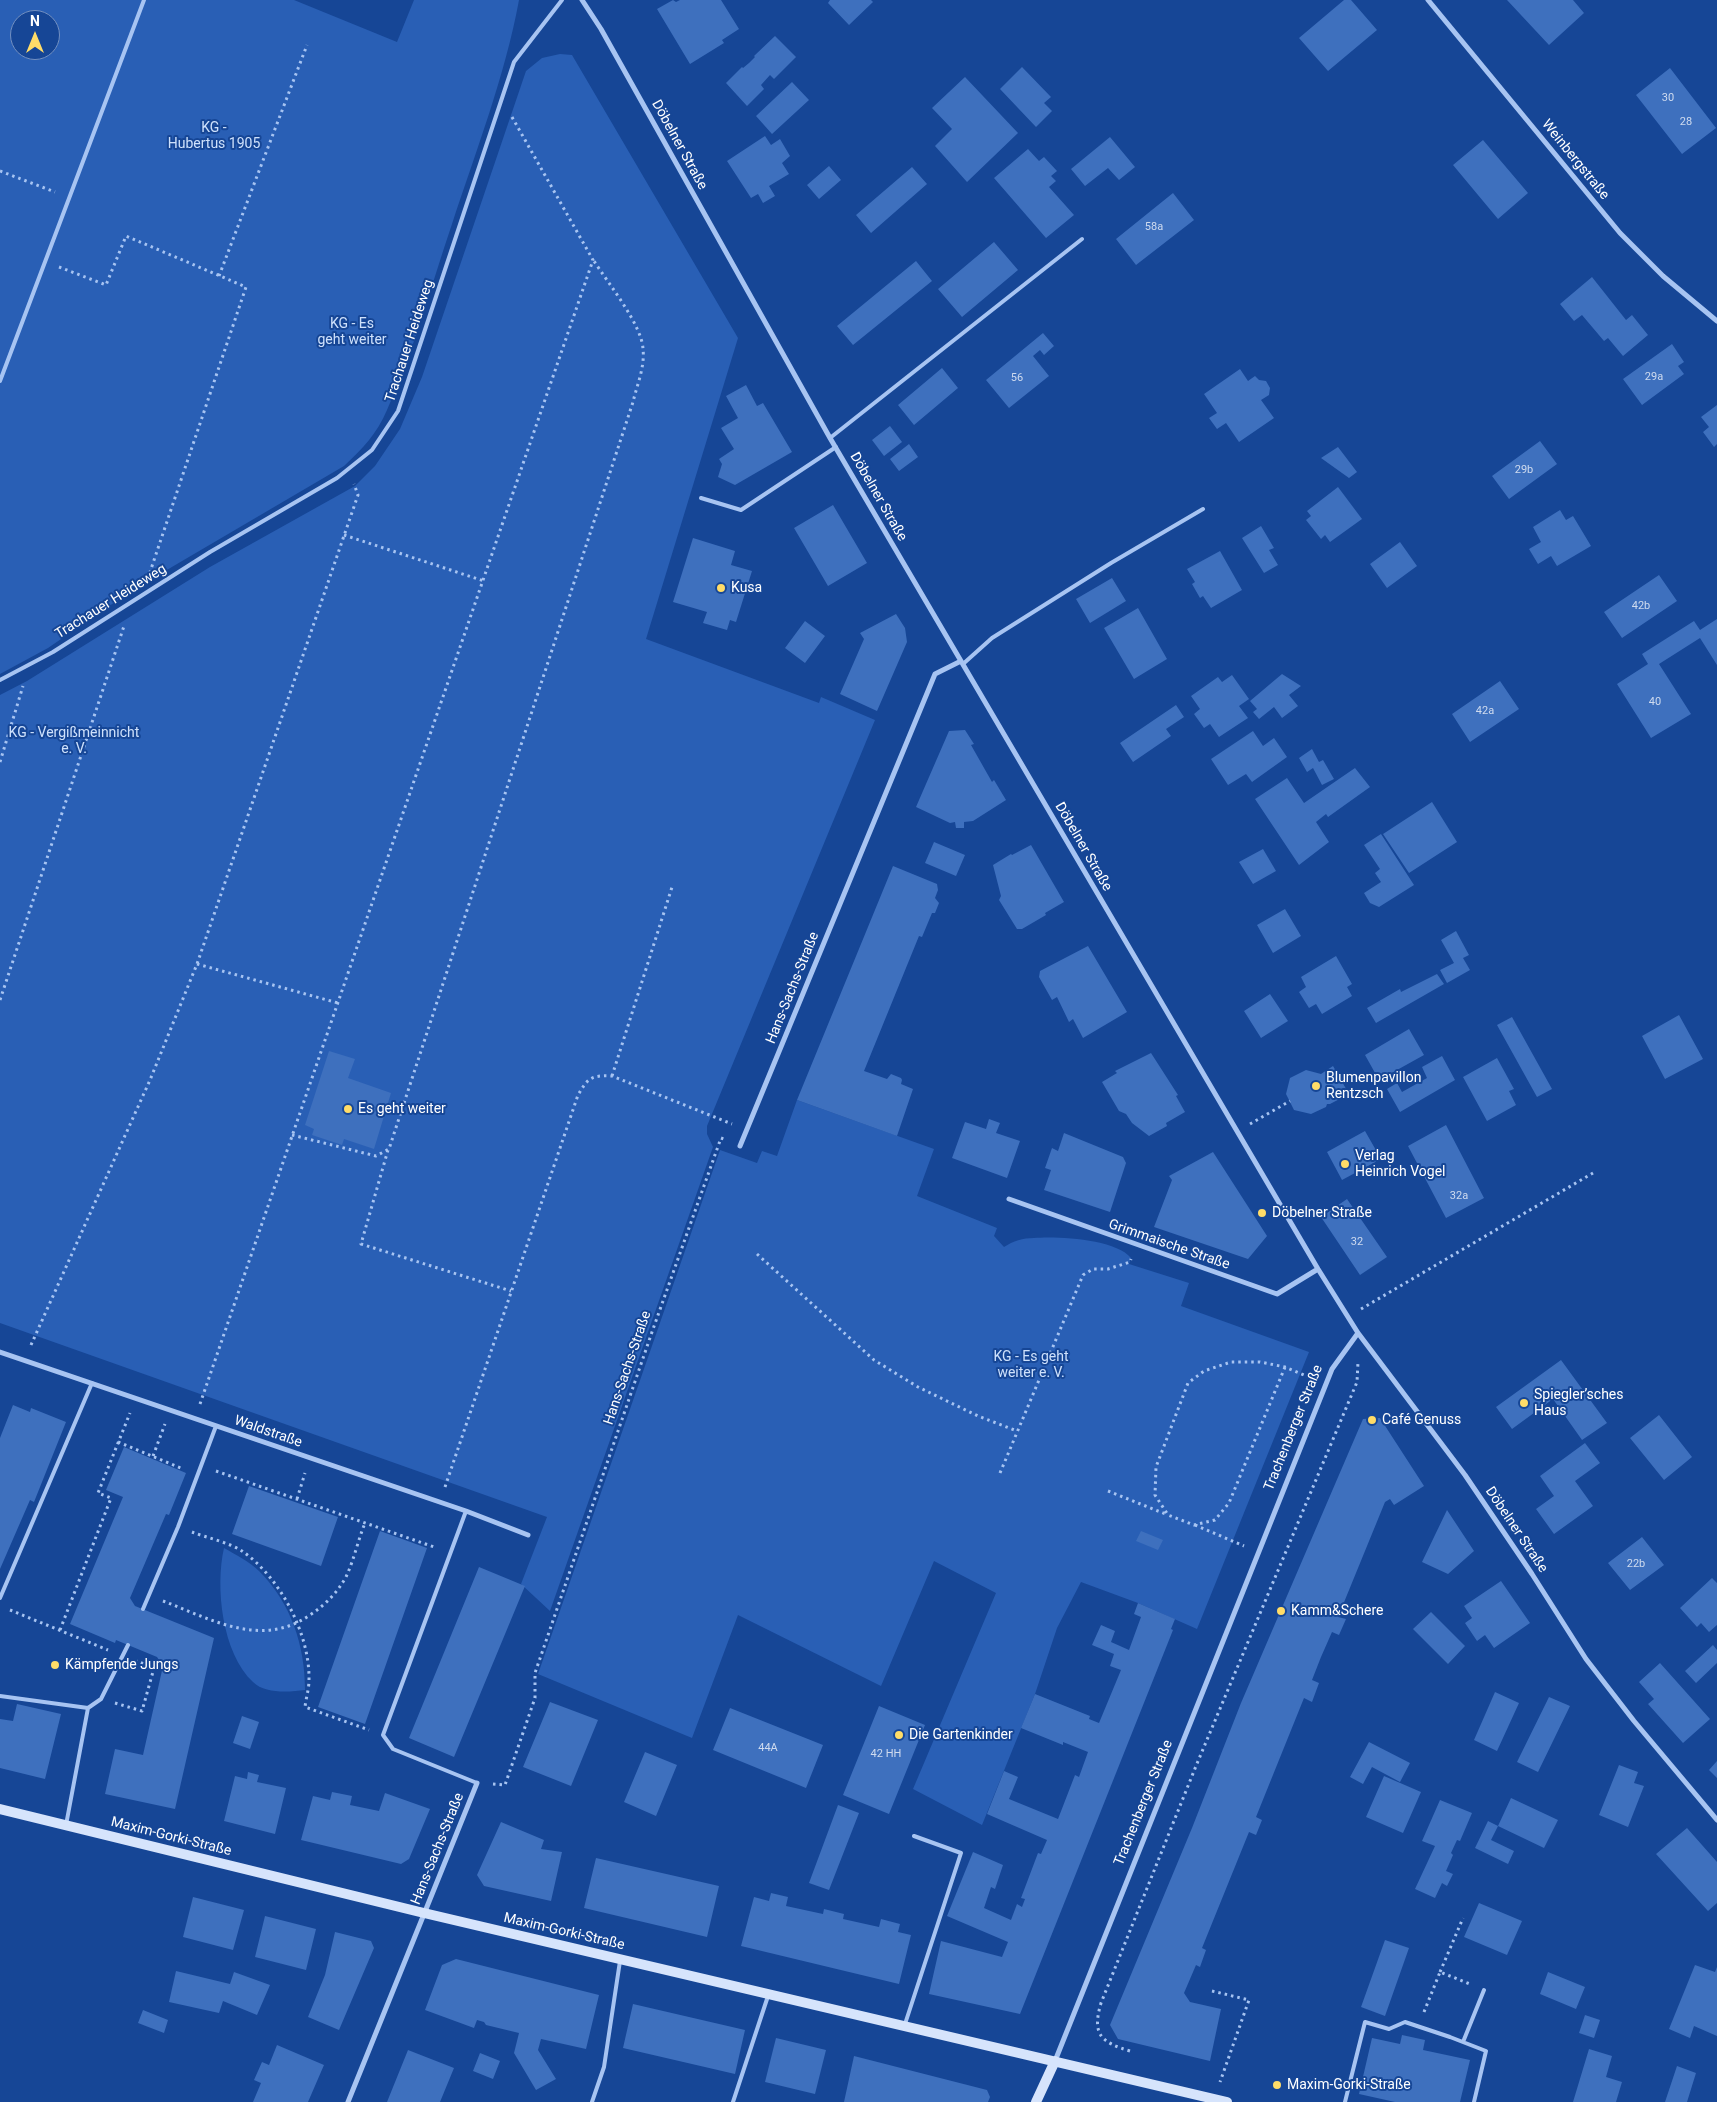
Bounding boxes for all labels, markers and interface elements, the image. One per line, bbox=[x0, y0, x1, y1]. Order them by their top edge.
north arrow bbox=[10, 10, 60, 60]
text: N bbox=[30, 13, 40, 29]
house number: 30 bbox=[1662, 91, 1674, 105]
street label: Döbelner Straße bbox=[647, 97, 711, 193]
house number: 28 bbox=[1680, 115, 1692, 129]
street label: Weinbergstraße bbox=[1538, 117, 1612, 203]
park label: KG - Hubertus 1905 bbox=[168, 120, 260, 152]
house number: 58a bbox=[1145, 220, 1163, 234]
street label: Trachauer Heideweg bbox=[382, 278, 438, 404]
park label: KG - Es geht weiter bbox=[317, 316, 387, 348]
house number: 29a bbox=[1645, 370, 1663, 384]
house number: 56 bbox=[1011, 371, 1023, 385]
street label: Döbelner Straße bbox=[846, 450, 910, 544]
house number: 29b bbox=[1515, 463, 1533, 477]
street label: Trachauer Heideweg bbox=[52, 561, 170, 643]
place label: Kusa bbox=[731, 580, 762, 596]
marker: Kusa bbox=[715, 582, 727, 594]
house number: 42b bbox=[1632, 599, 1650, 613]
house number: 40 bbox=[1649, 695, 1661, 709]
house number: 42a bbox=[1476, 704, 1494, 718]
park label: KG - Vergißmeinnicht e. V. bbox=[9, 725, 139, 758]
street label: Döbelner Straße bbox=[1051, 800, 1115, 894]
street label: Hans-Sachs-Straße bbox=[763, 930, 823, 1046]
place label: Blumenpavillon Rentzsch bbox=[1326, 1070, 1421, 1102]
marker: Blumenpavillon Rentzsch bbox=[1310, 1080, 1322, 1092]
place label: Es geht weiter bbox=[358, 1101, 446, 1117]
marker: Es geht weiter bbox=[342, 1103, 354, 1115]
place label: Verlag Heinrich Vogel bbox=[1355, 1148, 1445, 1180]
marker: Verlag Heinrich Vogel bbox=[1339, 1158, 1351, 1170]
house number: 32a bbox=[1450, 1189, 1468, 1203]
place label: Döbelner Straße bbox=[1272, 1205, 1372, 1221]
marker: Döbelner Straße bbox=[1256, 1207, 1268, 1219]
street label: Grimmaische Straße bbox=[1106, 1216, 1232, 1274]
house number: 32 bbox=[1351, 1235, 1363, 1249]
street label: Hans-Sachs-Straße bbox=[601, 1309, 655, 1427]
park label: KG - Es geht weiter e. V. bbox=[993, 1349, 1069, 1381]
street label: Trachenberger Straße bbox=[1261, 1363, 1327, 1493]
place label: Spiegler’sches Haus bbox=[1534, 1387, 1623, 1420]
marker: Spiegler’sches Haus bbox=[1518, 1397, 1530, 1409]
place label: Café Genuss bbox=[1382, 1412, 1461, 1428]
street label: Waldstraße bbox=[232, 1413, 304, 1451]
marker: Café Genuss bbox=[1366, 1414, 1378, 1426]
street label: Döbelner Straße bbox=[1481, 1484, 1551, 1576]
house number: 22b bbox=[1627, 1557, 1645, 1571]
place label: Kamm&Schere bbox=[1291, 1603, 1383, 1619]
marker: Kamm&Schere bbox=[1275, 1605, 1287, 1617]
place label: Kämpfende Jungs bbox=[65, 1657, 178, 1673]
marker: Kämpfende Jungs bbox=[49, 1659, 61, 1671]
place label: Die Gartenkinder bbox=[909, 1727, 1013, 1743]
marker: Die Gartenkinder bbox=[893, 1729, 905, 1741]
street label: Trachenberger Straße bbox=[1111, 1738, 1177, 1868]
house number: 44A bbox=[758, 1741, 778, 1755]
house number: 42 HH bbox=[871, 1747, 901, 1761]
street label: Hans-Sachs-Straße bbox=[408, 1791, 468, 1907]
street label: Maxim-Gorki-Straße bbox=[109, 1814, 233, 1860]
street label: Maxim-Gorki-Straße bbox=[502, 1910, 626, 1954]
place label: Maxim-Gorki-Straße bbox=[1287, 2077, 1411, 2093]
marker: Maxim-Gorki-Straße bbox=[1271, 2079, 1283, 2091]

